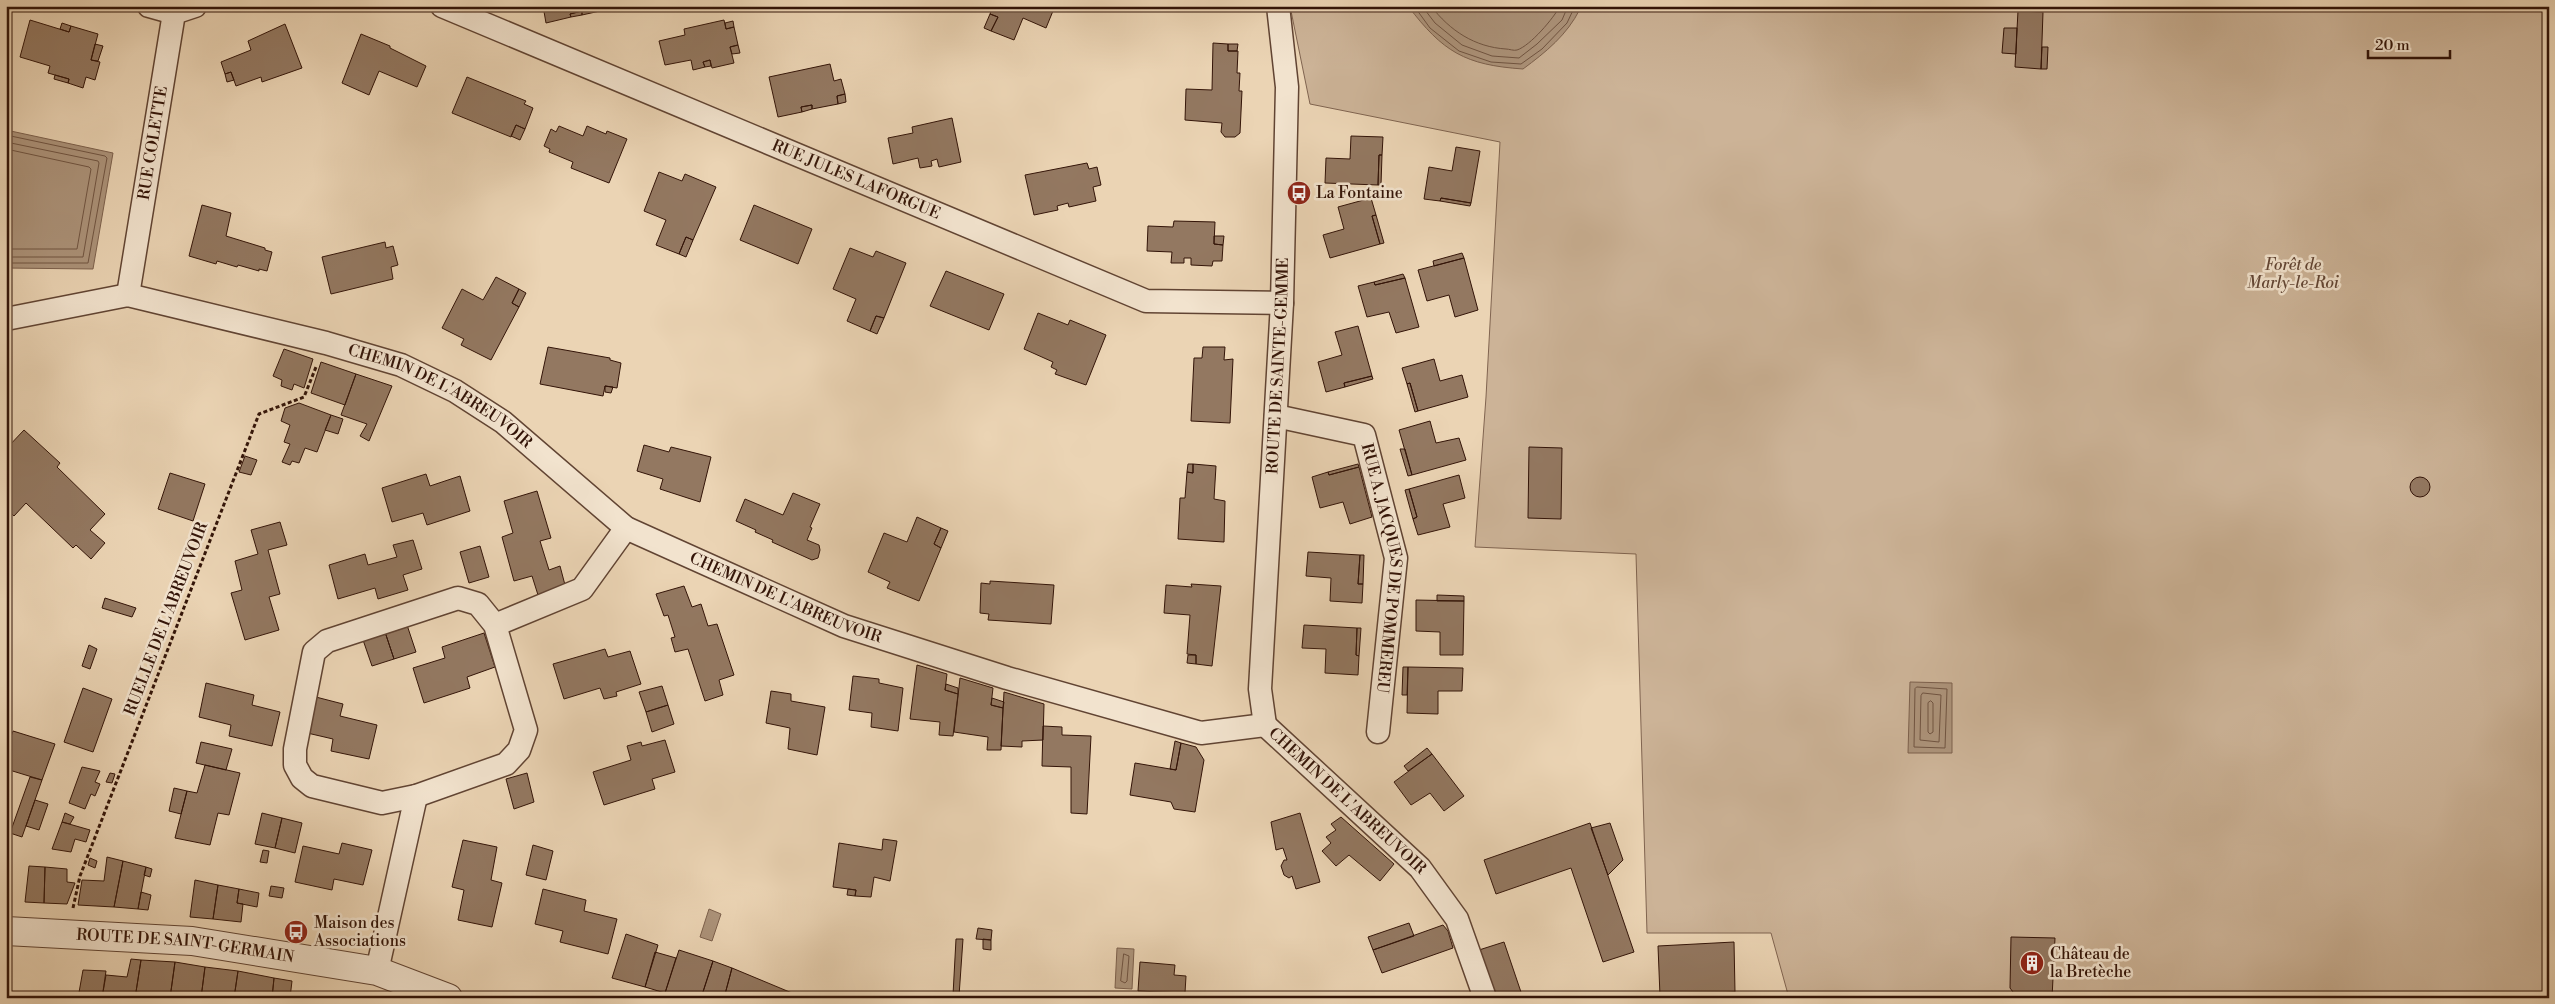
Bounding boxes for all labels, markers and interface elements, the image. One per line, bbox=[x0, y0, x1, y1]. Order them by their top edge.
scale bar bbox=[2368, 28, 2450, 60]
text: 20 m bbox=[2375, 36, 2410, 55]
street label: RUE COLETTE bbox=[134, 84, 172, 202]
street label: RUE JULES LAFORGUE bbox=[769, 135, 943, 224]
bus stop icon: La Fontaine bbox=[1286, 180, 1312, 206]
place label: La Fontaine bbox=[1316, 183, 1403, 203]
park label: Forêt de Marly-le-Roi bbox=[2247, 255, 2339, 293]
street label: ROUTE DE SAINTE-GEMME bbox=[1262, 257, 1293, 475]
street label: CHEMIN DE L'ABREUVOIR bbox=[346, 340, 537, 453]
street label: RUE A. JACQUES DE POMMEREU bbox=[1357, 441, 1406, 694]
street label: RUELLE DE L'ABREUVOIR bbox=[120, 519, 213, 719]
street label: CHEMIN DE L'ABREUVOIR bbox=[686, 548, 885, 648]
street label: CHEMIN DE L'ABREUVOIR bbox=[1264, 723, 1431, 879]
place label: Maison des Associations bbox=[313, 913, 406, 951]
bus stop icon: Maison des Associations bbox=[283, 919, 309, 945]
street label: ROUTE DE SAINT-GERMAIN bbox=[76, 925, 296, 967]
place label: Château de la Bretèche bbox=[2050, 944, 2131, 982]
building icon: Château de la Bretèche bbox=[2019, 950, 2045, 976]

